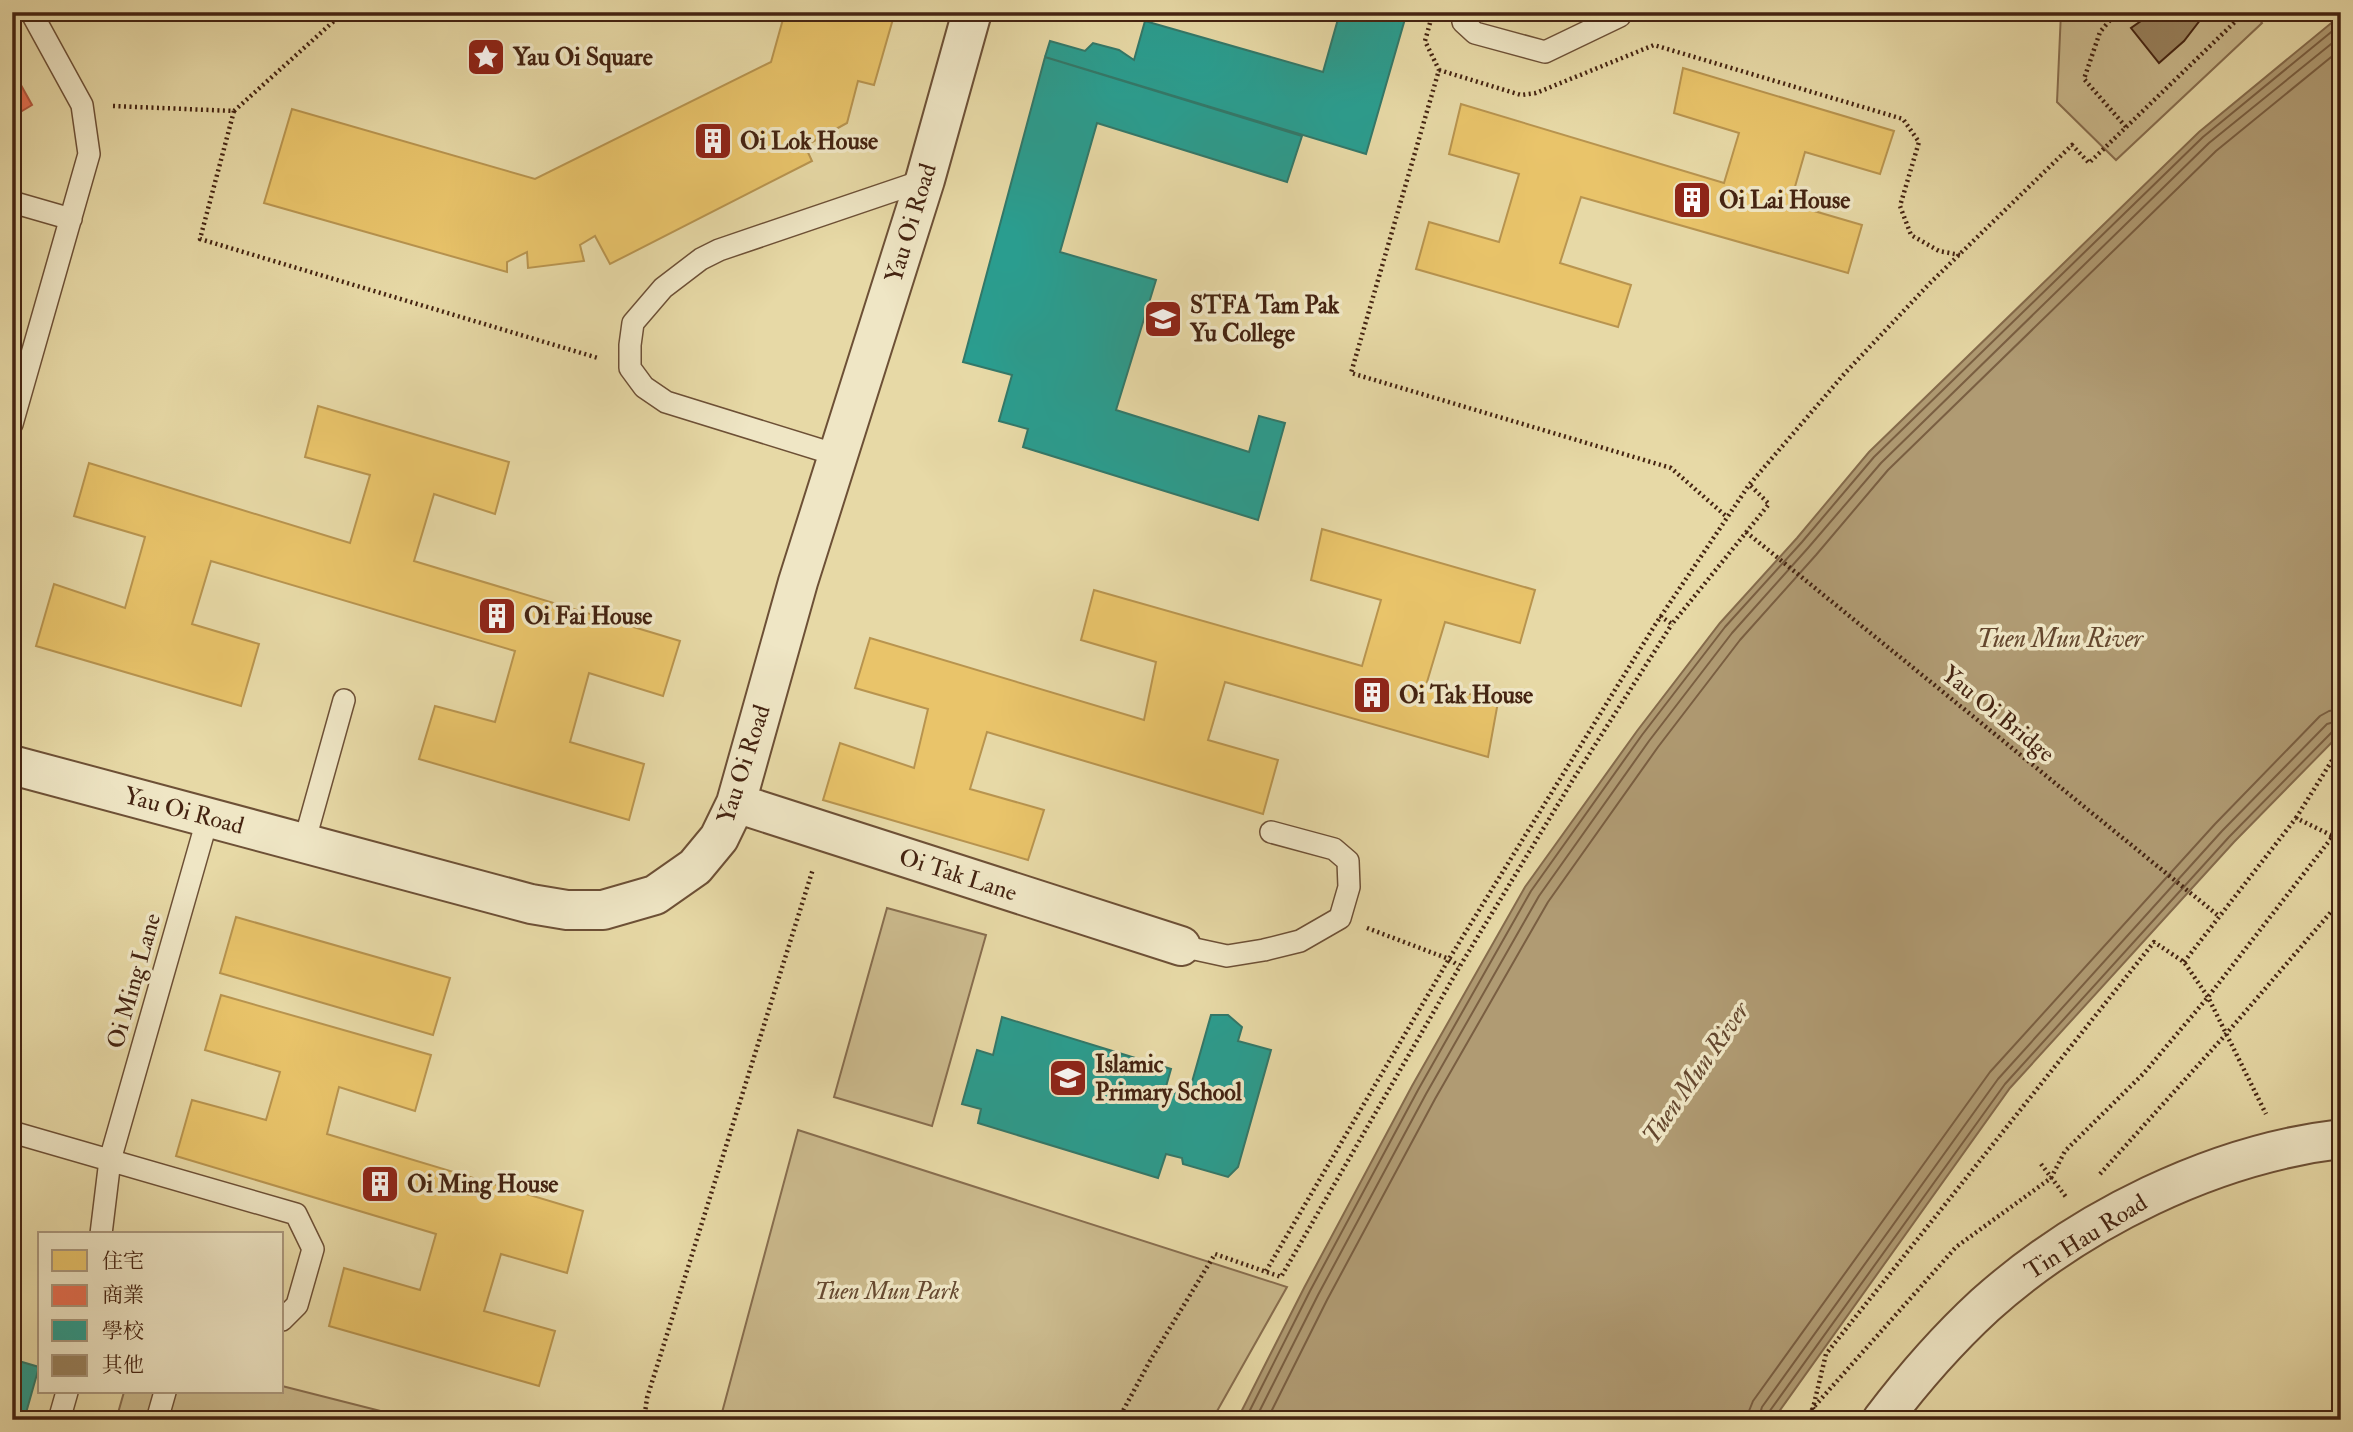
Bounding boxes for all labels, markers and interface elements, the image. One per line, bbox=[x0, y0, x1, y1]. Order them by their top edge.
place icon: Yau Oi Square bbox=[465, 36, 507, 78]
place label: Yau Oi Square bbox=[512, 42, 653, 73]
building icon: Oi Lok House bbox=[692, 120, 734, 162]
place label: Oi Lok House bbox=[740, 126, 878, 157]
street label: Yau Oi Road bbox=[878, 160, 944, 286]
building icon: Oi Lai House bbox=[1671, 179, 1713, 221]
place label: Oi Lai House bbox=[1719, 185, 1850, 216]
place label: STFA Tam Pak Yu College bbox=[1189, 290, 1340, 349]
school or university icon: STFA Tam Pak Yu College bbox=[1142, 298, 1184, 340]
building icon: Oi Fai House bbox=[476, 595, 518, 637]
place label: Oi Fai House bbox=[524, 601, 652, 632]
water label: Tuen Mun River bbox=[1977, 623, 2144, 655]
street label: Yau Oi Bridge bbox=[1935, 659, 2061, 769]
building icon: Oi Tak House bbox=[1351, 674, 1393, 716]
place label: Oi Tak House bbox=[1399, 680, 1533, 711]
street label: Yau Oi Road bbox=[710, 701, 778, 827]
street label: Yau Oi Road bbox=[121, 780, 248, 842]
street label: Oi Tak Lane bbox=[895, 841, 1021, 909]
street label: Oi Ming Lane bbox=[100, 910, 168, 1052]
water label: Tuen Mun River bbox=[1635, 995, 1757, 1150]
place label: Islamic Primary School bbox=[1095, 1049, 1243, 1108]
school or university icon: Islamic Primary School bbox=[1047, 1057, 1089, 1099]
building icon: Oi Ming House bbox=[359, 1163, 401, 1205]
place label: Oi Ming House bbox=[407, 1169, 558, 1200]
street label: Tin Hau Road bbox=[2019, 1187, 2153, 1287]
legend bbox=[38, 1232, 284, 1394]
text: 住宅 bbox=[102, 1248, 144, 1275]
park label: Tuen Mun Park bbox=[814, 1276, 960, 1307]
text: 商業 bbox=[102, 1282, 144, 1309]
text: 學校 bbox=[102, 1318, 144, 1345]
text: 其他 bbox=[102, 1352, 144, 1379]

